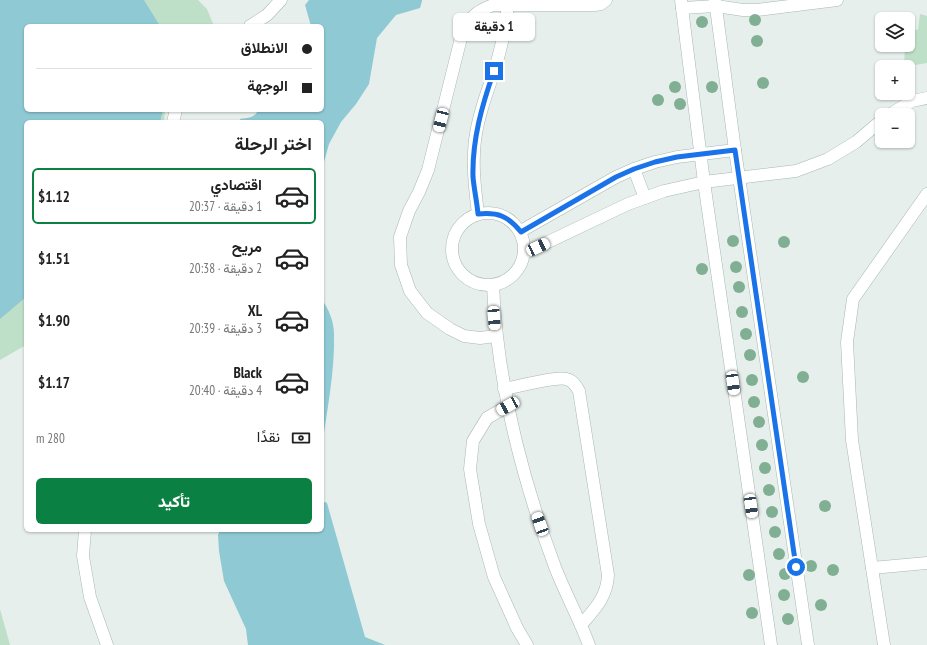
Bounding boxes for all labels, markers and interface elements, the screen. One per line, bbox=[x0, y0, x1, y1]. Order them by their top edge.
map controls bbox=[875, 12, 915, 148]
button: layers bbox=[875, 12, 915, 52]
callout: 1 دقيقة bbox=[453, 13, 535, 41]
text: 1 دقيقة bbox=[474, 18, 514, 35]
text: الانطلاق bbox=[241, 38, 288, 57]
button: + bbox=[875, 60, 915, 100]
route end bbox=[485, 62, 503, 80]
text: الوجهة bbox=[247, 76, 288, 95]
car bbox=[432, 107, 450, 133]
button: − bbox=[875, 108, 915, 148]
text: اختر الرحلة bbox=[234, 132, 312, 155]
text: اقتصادي bbox=[210, 175, 262, 194]
icon: car bbox=[274, 178, 310, 214]
text: $1.12 bbox=[38, 187, 70, 206]
text: 1 دقيقة · 20:37 bbox=[189, 198, 262, 215]
car bbox=[525, 236, 551, 258]
text: مريح bbox=[232, 237, 262, 256]
icon: car bbox=[274, 240, 310, 276]
text: $1.51 bbox=[38, 249, 70, 268]
text: 2 دقيقة · 20:38 bbox=[189, 260, 262, 277]
text: XL bbox=[248, 301, 262, 320]
icon: car bbox=[274, 302, 310, 338]
car bbox=[487, 306, 501, 330]
text: $1.90 bbox=[38, 311, 70, 330]
text: 3 دقيقة · 20:39 bbox=[189, 320, 262, 337]
text: Black bbox=[233, 363, 262, 382]
icon: car bbox=[274, 364, 310, 400]
car bbox=[725, 370, 741, 396]
text: $1.17 bbox=[38, 373, 70, 392]
text: 4 دقيقة · 20:40 bbox=[189, 382, 262, 399]
car bbox=[495, 395, 521, 417]
text: نقدًا bbox=[257, 427, 280, 446]
icon: cash bbox=[290, 427, 312, 449]
text: 280 m bbox=[36, 430, 65, 447]
button: تأكيد bbox=[36, 478, 312, 524]
car bbox=[743, 493, 759, 519]
car bbox=[530, 511, 550, 537]
route start bbox=[787, 558, 805, 576]

